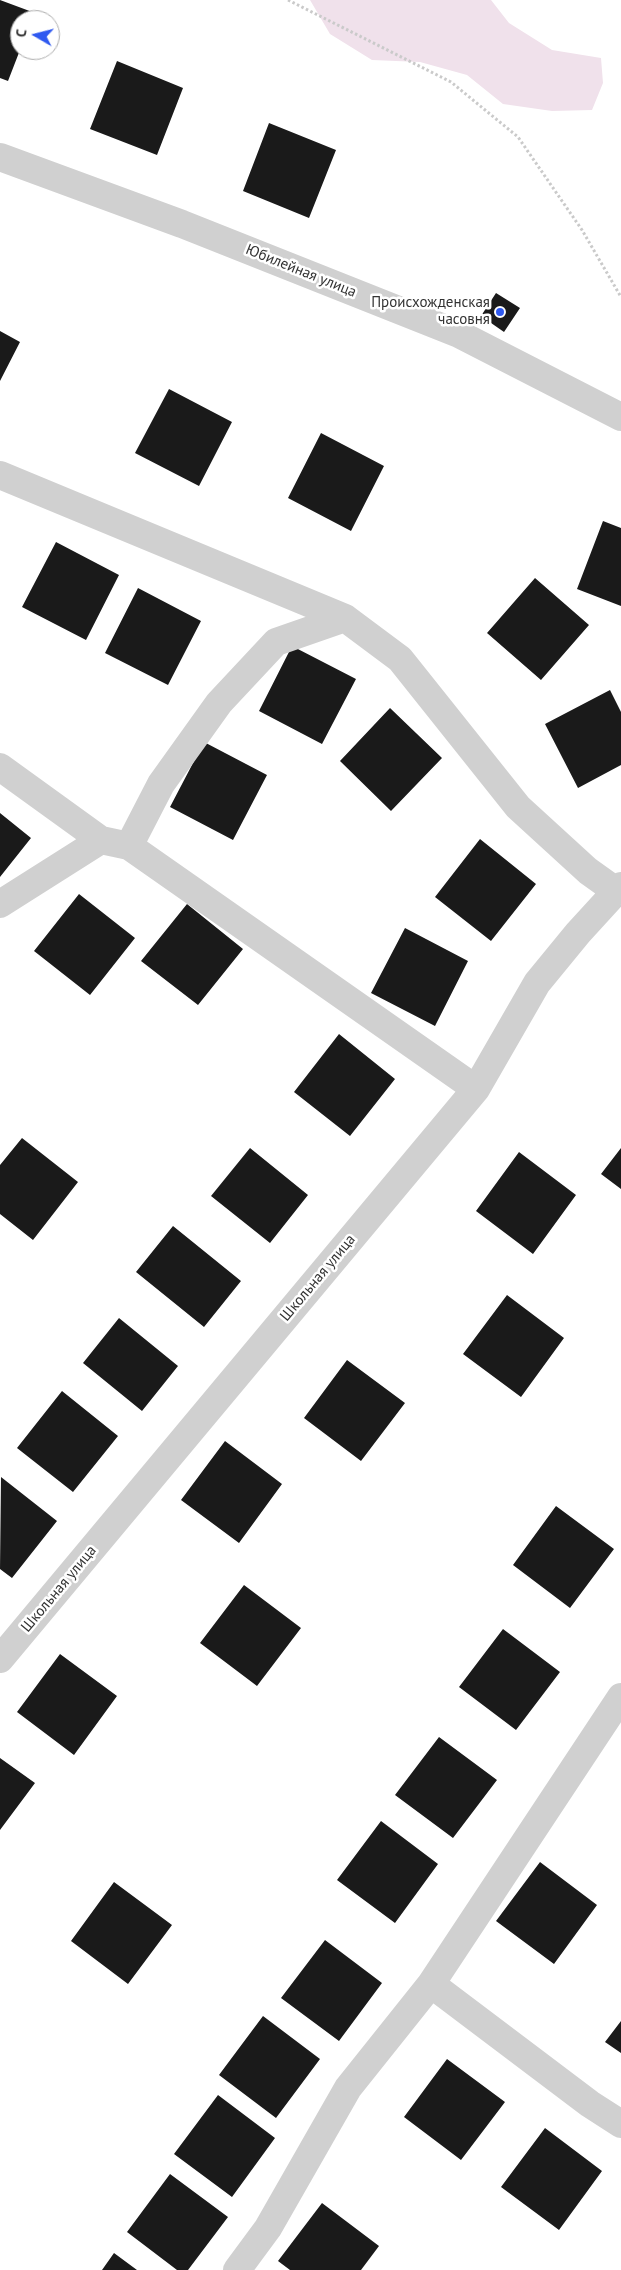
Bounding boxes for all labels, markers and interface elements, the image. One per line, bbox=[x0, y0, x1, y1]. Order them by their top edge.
north arrow bbox=[10, 10, 60, 60]
text: С bbox=[12, 28, 31, 38]
street label: Юбилейная улица bbox=[243, 241, 359, 301]
place label: Происхожденская часовня bbox=[371, 294, 490, 329]
marker: Происхожденская часовня bbox=[494, 306, 506, 318]
street label: Школьная улица bbox=[277, 1231, 359, 1325]
street label: Школьная улица bbox=[18, 1542, 100, 1636]

